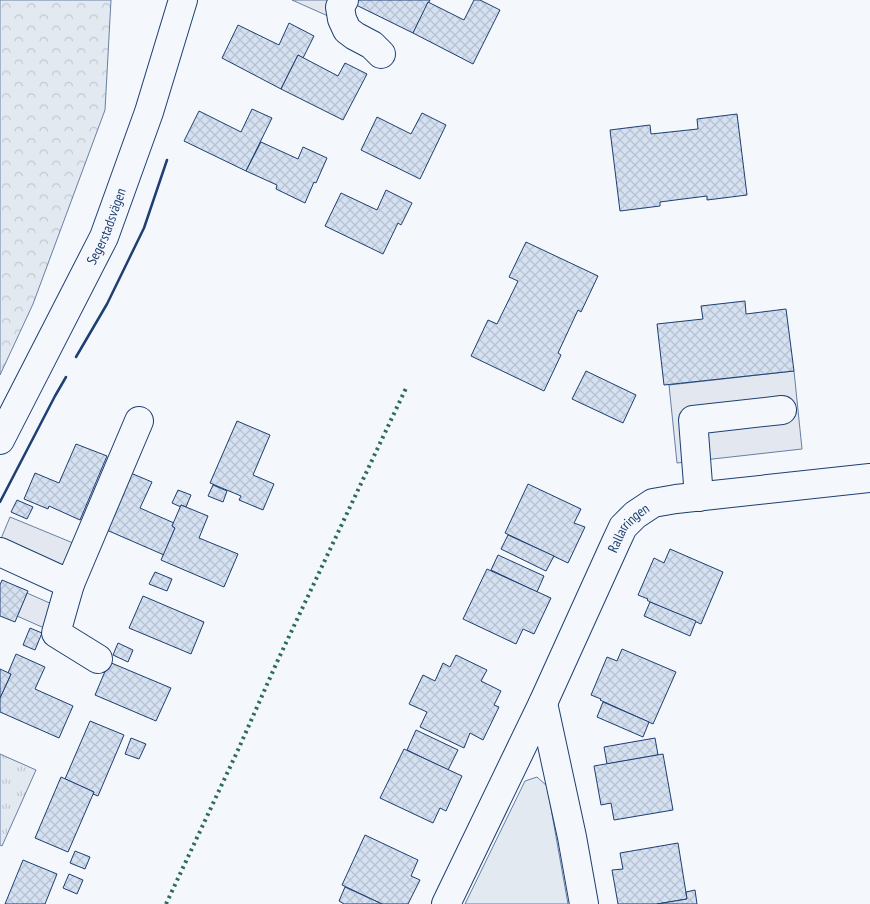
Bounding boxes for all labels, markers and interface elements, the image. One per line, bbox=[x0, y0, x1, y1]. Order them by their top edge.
street label: Segerstadsvägen bbox=[82, 185, 130, 268]
street label: Rallarringen bbox=[603, 499, 653, 555]

